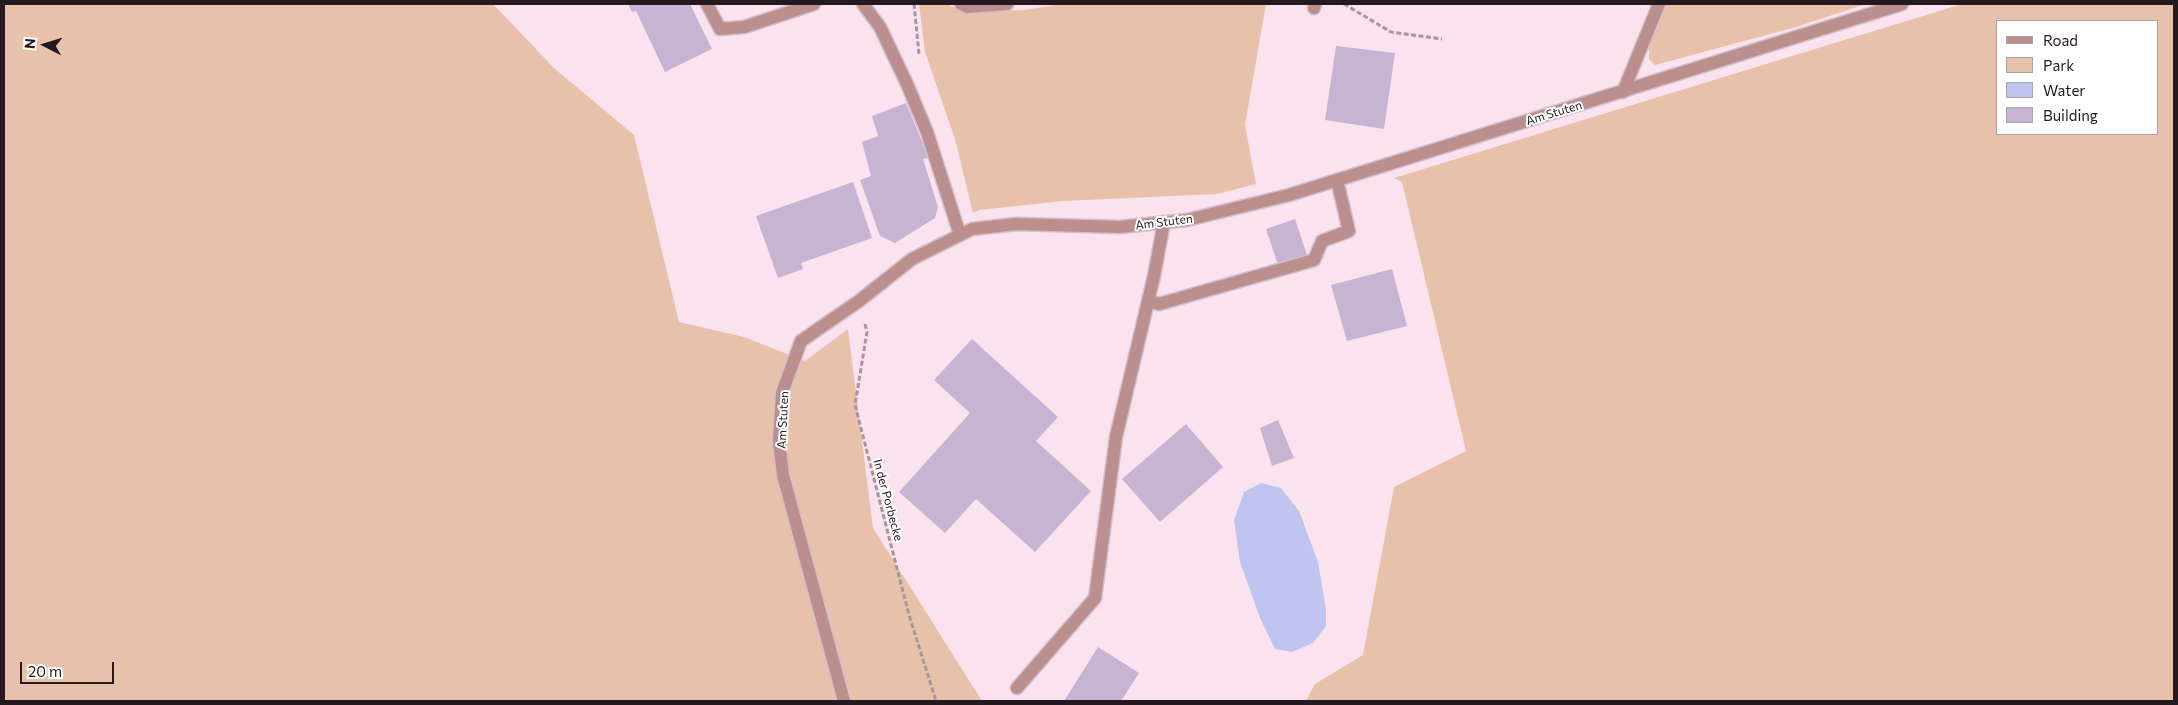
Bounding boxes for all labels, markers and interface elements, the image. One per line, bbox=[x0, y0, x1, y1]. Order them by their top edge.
north arrow bbox=[20, 20, 70, 70]
legend bbox=[1996, 20, 2158, 135]
text: Road bbox=[2043, 31, 2078, 49]
text: N bbox=[21, 38, 38, 50]
text: Park bbox=[2043, 56, 2074, 74]
text: Water bbox=[2043, 81, 2085, 99]
street label: Am Stuten bbox=[1524, 98, 1584, 128]
text: Building bbox=[2043, 106, 2098, 124]
street label: Am Stuten bbox=[1135, 211, 1193, 233]
street label: Am Stuten bbox=[774, 391, 792, 449]
street label: In der Porbecke bbox=[870, 458, 906, 542]
scale bar bbox=[22, 652, 116, 684]
text: 20 m bbox=[28, 662, 62, 680]

